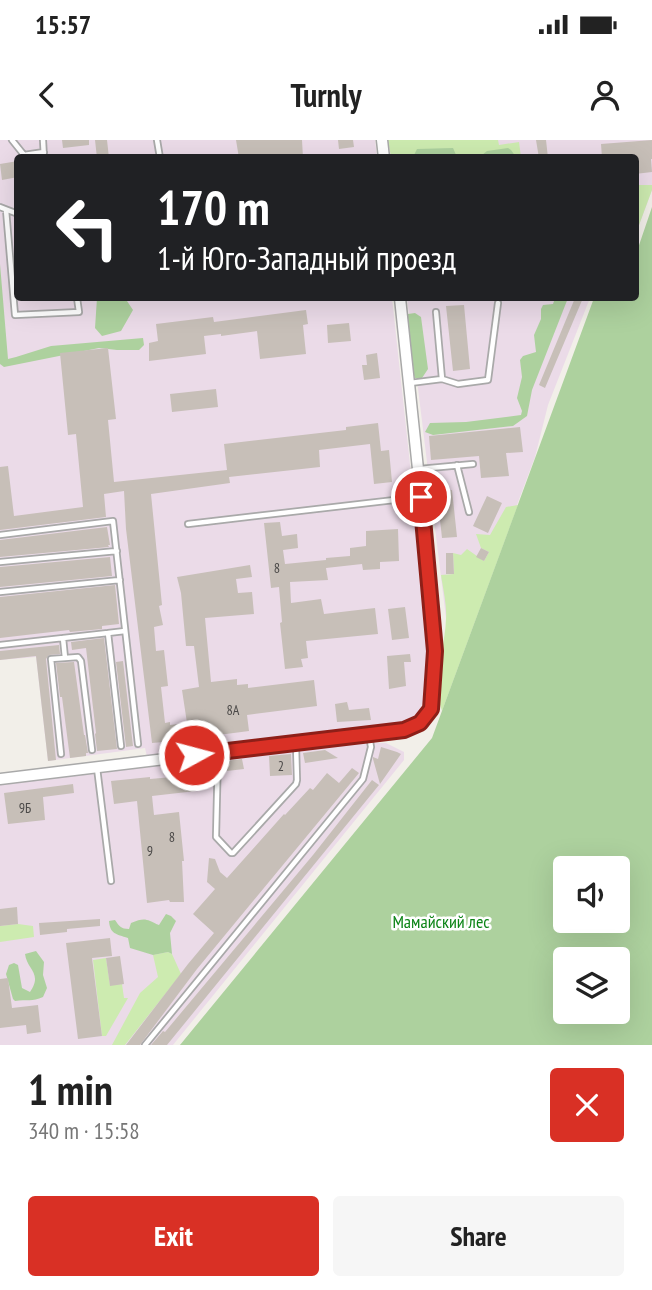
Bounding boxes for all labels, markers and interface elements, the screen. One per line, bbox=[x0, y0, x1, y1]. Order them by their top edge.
text: 15:57 bbox=[35, 8, 91, 41]
text: Turnly bbox=[290, 74, 362, 116]
icon: back bbox=[28, 76, 66, 114]
icon: person bbox=[586, 76, 624, 114]
text: 170 m bbox=[157, 175, 270, 239]
icon: left bbox=[42, 182, 133, 273]
text: 1-й Юго-Западный проезд bbox=[157, 237, 456, 279]
pin bbox=[391, 467, 451, 527]
icon: arrive bbox=[402, 478, 440, 516]
house number: 8 bbox=[274, 559, 280, 577]
house number: 8А bbox=[227, 701, 240, 719]
position arrow bbox=[157, 718, 231, 792]
house number: 2 bbox=[278, 757, 284, 775]
house number: 9Б bbox=[19, 799, 31, 817]
house number: 8 bbox=[169, 828, 175, 846]
house number: 9 bbox=[147, 842, 153, 860]
map controls bbox=[553, 856, 630, 1024]
button: sound bbox=[553, 856, 630, 933]
park label: Мамайский лес bbox=[392, 910, 490, 933]
button: layers bbox=[553, 947, 630, 1024]
text: 1 min bbox=[28, 1062, 113, 1117]
button: close bbox=[550, 1068, 624, 1142]
text: 340 m · 15:58 bbox=[28, 1116, 140, 1145]
button: Exit bbox=[28, 1196, 319, 1276]
button: Share bbox=[333, 1196, 624, 1276]

